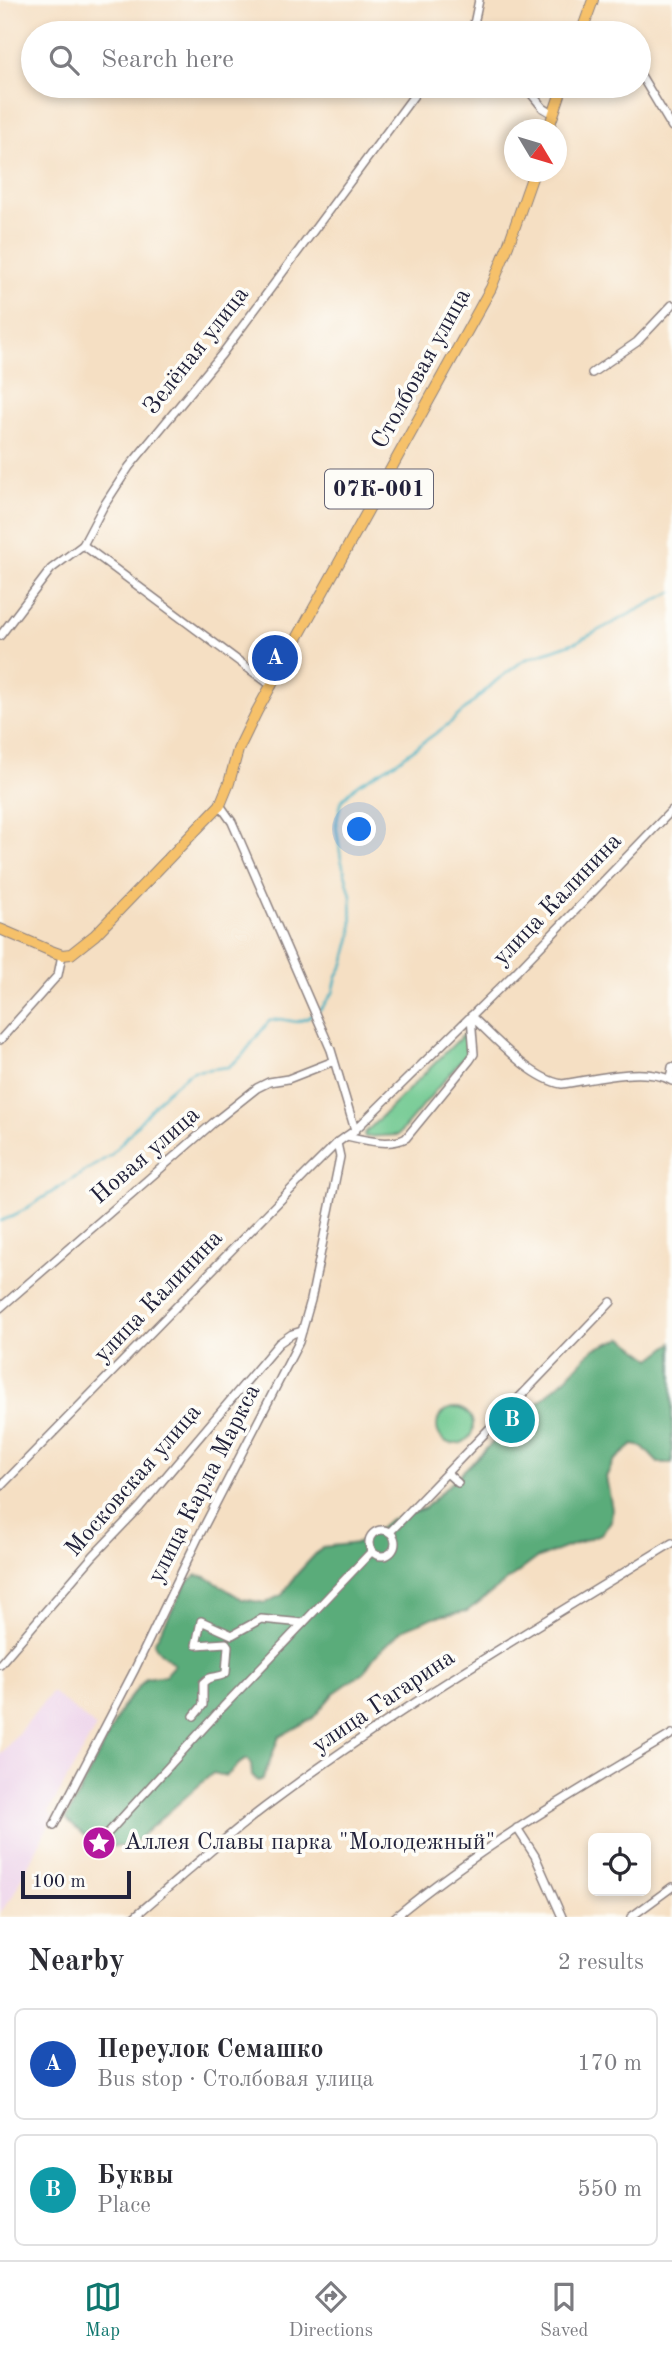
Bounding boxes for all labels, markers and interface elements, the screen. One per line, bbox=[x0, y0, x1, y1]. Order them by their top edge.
search box bbox=[21, 21, 651, 98]
icon: search bbox=[45, 41, 83, 79]
text: Search here bbox=[101, 47, 234, 73]
north arrow bbox=[504, 119, 567, 182]
street label: Зелёная улица bbox=[140, 283, 254, 419]
street label: Столбовая улица bbox=[368, 285, 476, 453]
road number: 07К-001 bbox=[325, 470, 433, 509]
pin: A bbox=[252, 632, 298, 684]
your location bbox=[342, 812, 376, 846]
street label: улица Калинина bbox=[489, 829, 627, 971]
street label: Новая улица bbox=[87, 1103, 205, 1209]
street label: улица Калинина bbox=[90, 1226, 228, 1368]
street label: улица Карла Маркса bbox=[145, 1381, 266, 1587]
pin: B bbox=[489, 1394, 535, 1446]
street label: Московская улица bbox=[62, 1400, 206, 1562]
street label: улица Гагарина bbox=[308, 1646, 460, 1758]
place icon: Аллея Славы парка "Молодежный" bbox=[80, 1824, 118, 1862]
place label: Аллея Славы парка "Молодежный" bbox=[124, 1831, 495, 1855]
map controls bbox=[588, 1833, 651, 1896]
button: locate bbox=[588, 1833, 651, 1896]
scale bar bbox=[21, 1868, 131, 1900]
text: 100 m bbox=[32, 1873, 85, 1892]
text: Nearby bbox=[28, 1947, 125, 1977]
text: 2 results bbox=[558, 1951, 644, 1974]
text: Переулок Семашко bbox=[97, 2037, 324, 2063]
text: A bbox=[44, 2052, 62, 2075]
text: 170 m bbox=[577, 2052, 642, 2075]
text: Bus stop · Столбовая улица bbox=[97, 2068, 374, 2091]
text: Буквы bbox=[97, 2163, 174, 2189]
text: B bbox=[45, 2178, 61, 2201]
text: 550 m bbox=[577, 2178, 642, 2201]
text: Place bbox=[97, 2194, 151, 2217]
tab: Map bbox=[84, 2278, 122, 2343]
tab: Directions bbox=[289, 2278, 373, 2343]
tab: Saved bbox=[540, 2278, 588, 2343]

